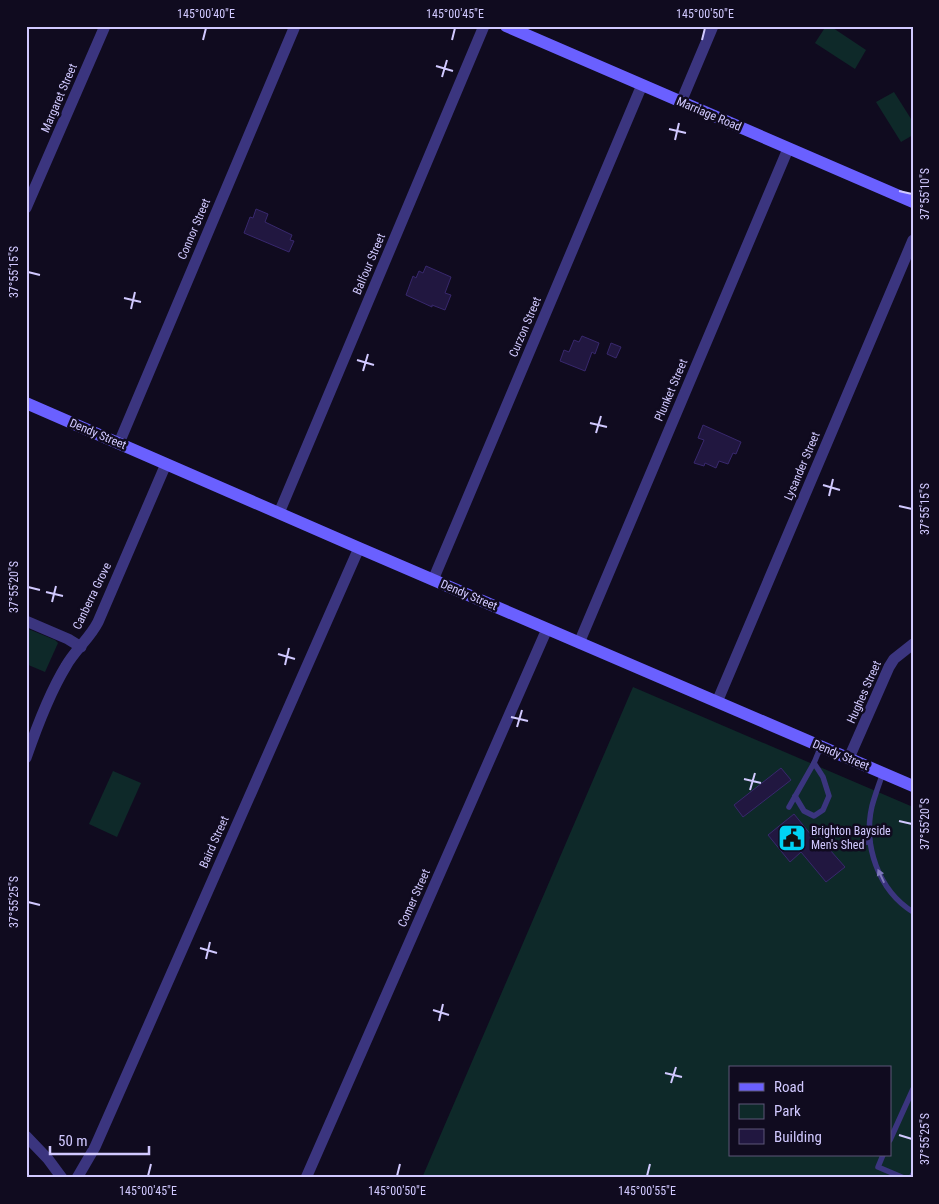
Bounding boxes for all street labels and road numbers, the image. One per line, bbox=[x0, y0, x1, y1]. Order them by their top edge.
street label: Margaret Street bbox=[38, 61, 80, 135]
street label: Marriage Road bbox=[674, 94, 744, 134]
street label: Connor Street bbox=[175, 196, 213, 262]
street label: Balfour Street bbox=[350, 231, 388, 297]
street label: Curzon Street bbox=[506, 294, 544, 359]
street label: Plunket Street bbox=[652, 356, 691, 423]
street label: Dendy Street bbox=[68, 416, 129, 452]
street label: Lysander Street bbox=[781, 429, 823, 502]
street label: Canberra Grove bbox=[70, 560, 114, 632]
street label: Dendy Street bbox=[439, 577, 500, 613]
street label: Hughes Street bbox=[844, 658, 884, 725]
street label: Dendy Street bbox=[811, 737, 872, 773]
street label: Baird Street bbox=[196, 813, 232, 870]
street label: Comer Street bbox=[395, 866, 433, 929]

